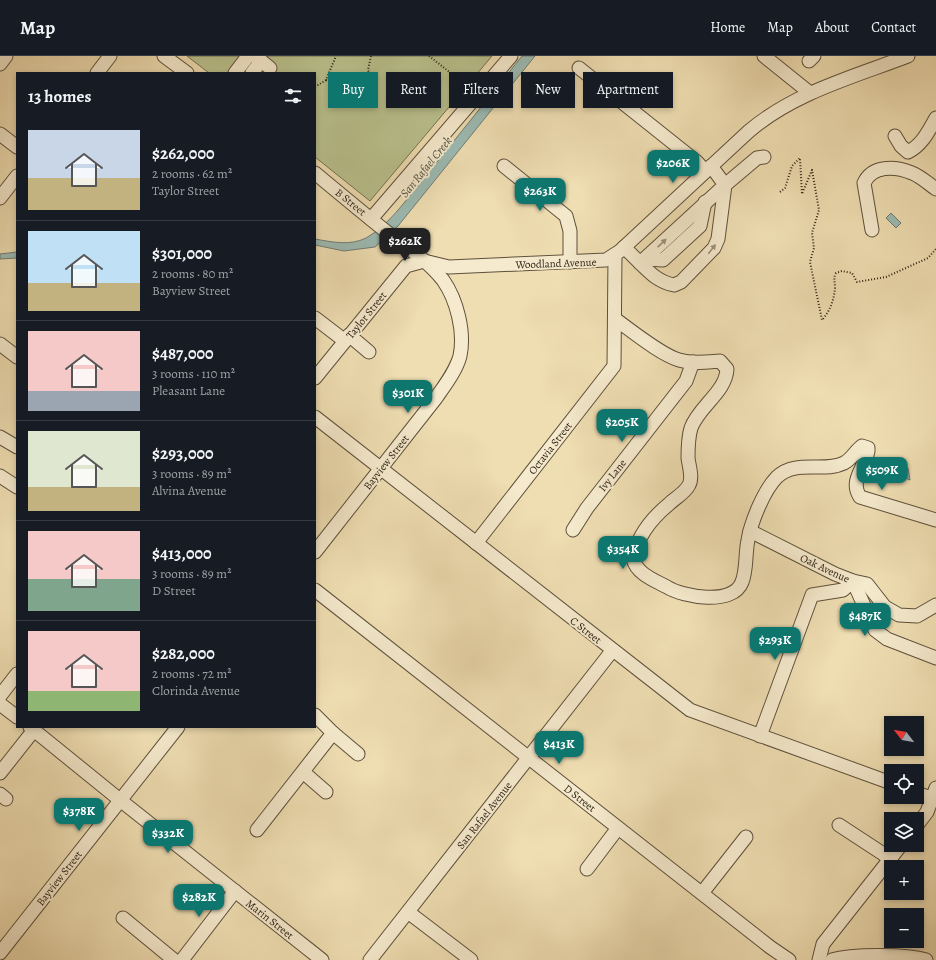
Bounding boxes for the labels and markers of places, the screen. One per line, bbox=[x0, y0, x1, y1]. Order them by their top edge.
pin: $206K bbox=[645, 150, 701, 184]
pin: $263K bbox=[512, 178, 568, 212]
pin: $262K bbox=[377, 228, 433, 262]
pin: $301K bbox=[380, 380, 436, 414]
pin: $205K bbox=[594, 409, 650, 443]
pin: $509K bbox=[854, 457, 910, 491]
pin: $354K bbox=[595, 536, 651, 570]
pin: $487K bbox=[837, 603, 893, 637]
pin: $293K bbox=[747, 627, 803, 661]
pin: $413K bbox=[531, 731, 587, 765]
pin: $378K bbox=[51, 798, 107, 832]
pin: $332K bbox=[140, 820, 196, 854]
pin: $282K bbox=[171, 884, 227, 918]

